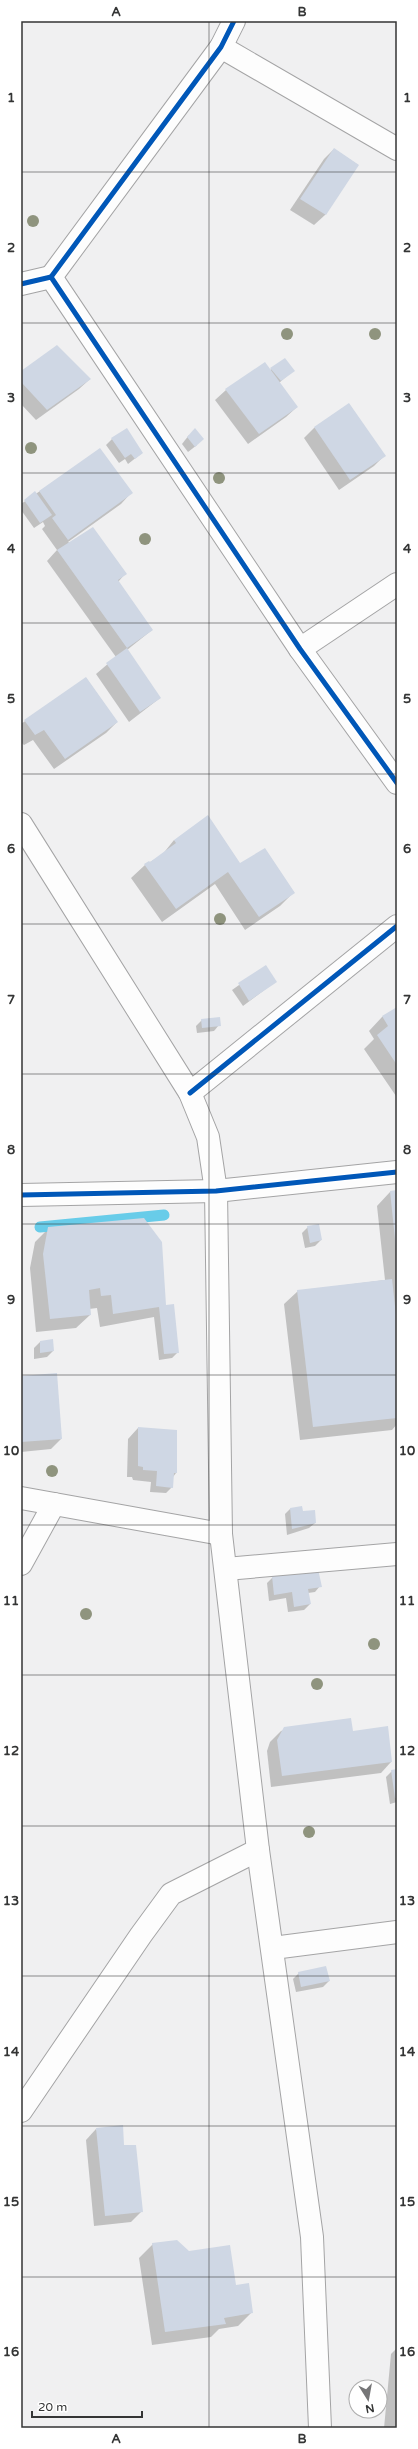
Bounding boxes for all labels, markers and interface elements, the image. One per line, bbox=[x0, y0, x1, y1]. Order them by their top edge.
text: A bbox=[111, 4, 121, 20]
text: B bbox=[297, 4, 307, 20]
text: 1 bbox=[7, 90, 15, 106]
text: 1 bbox=[403, 90, 411, 106]
text: 2 bbox=[7, 240, 15, 256]
text: 2 bbox=[403, 240, 411, 256]
text: 3 bbox=[7, 390, 15, 406]
text: 3 bbox=[403, 390, 411, 406]
text: 4 bbox=[7, 541, 16, 557]
text: 4 bbox=[403, 541, 412, 557]
text: 5 bbox=[7, 691, 15, 707]
text: 5 bbox=[403, 691, 411, 707]
text: 6 bbox=[7, 841, 15, 857]
text: 6 bbox=[403, 841, 411, 857]
text: 7 bbox=[7, 992, 15, 1008]
text: 7 bbox=[403, 992, 411, 1008]
text: 8 bbox=[7, 1142, 15, 1158]
text: 8 bbox=[403, 1142, 411, 1158]
text: 9 bbox=[7, 1292, 15, 1308]
text: 9 bbox=[403, 1292, 411, 1308]
text: 10 bbox=[3, 1443, 19, 1459]
text: 10 bbox=[399, 1443, 415, 1459]
text: 11 bbox=[3, 1593, 19, 1609]
text: 11 bbox=[399, 1593, 415, 1609]
text: 12 bbox=[3, 1743, 19, 1759]
text: 12 bbox=[399, 1743, 415, 1759]
text: 13 bbox=[3, 1893, 19, 1909]
text: 13 bbox=[399, 1893, 415, 1909]
text: 14 bbox=[3, 2044, 20, 2060]
text: 14 bbox=[399, 2044, 416, 2060]
text: 15 bbox=[3, 2194, 19, 2210]
text: 15 bbox=[399, 2194, 415, 2210]
text: 16 bbox=[3, 2344, 19, 2360]
text: 16 bbox=[399, 2344, 415, 2360]
north arrow bbox=[348, 2379, 388, 2419]
scale bar bbox=[32, 2393, 142, 2419]
text: 20 m bbox=[38, 2400, 67, 2414]
text: N bbox=[364, 2401, 375, 2416]
text: A bbox=[111, 2431, 121, 2447]
text: B bbox=[297, 2431, 307, 2447]

